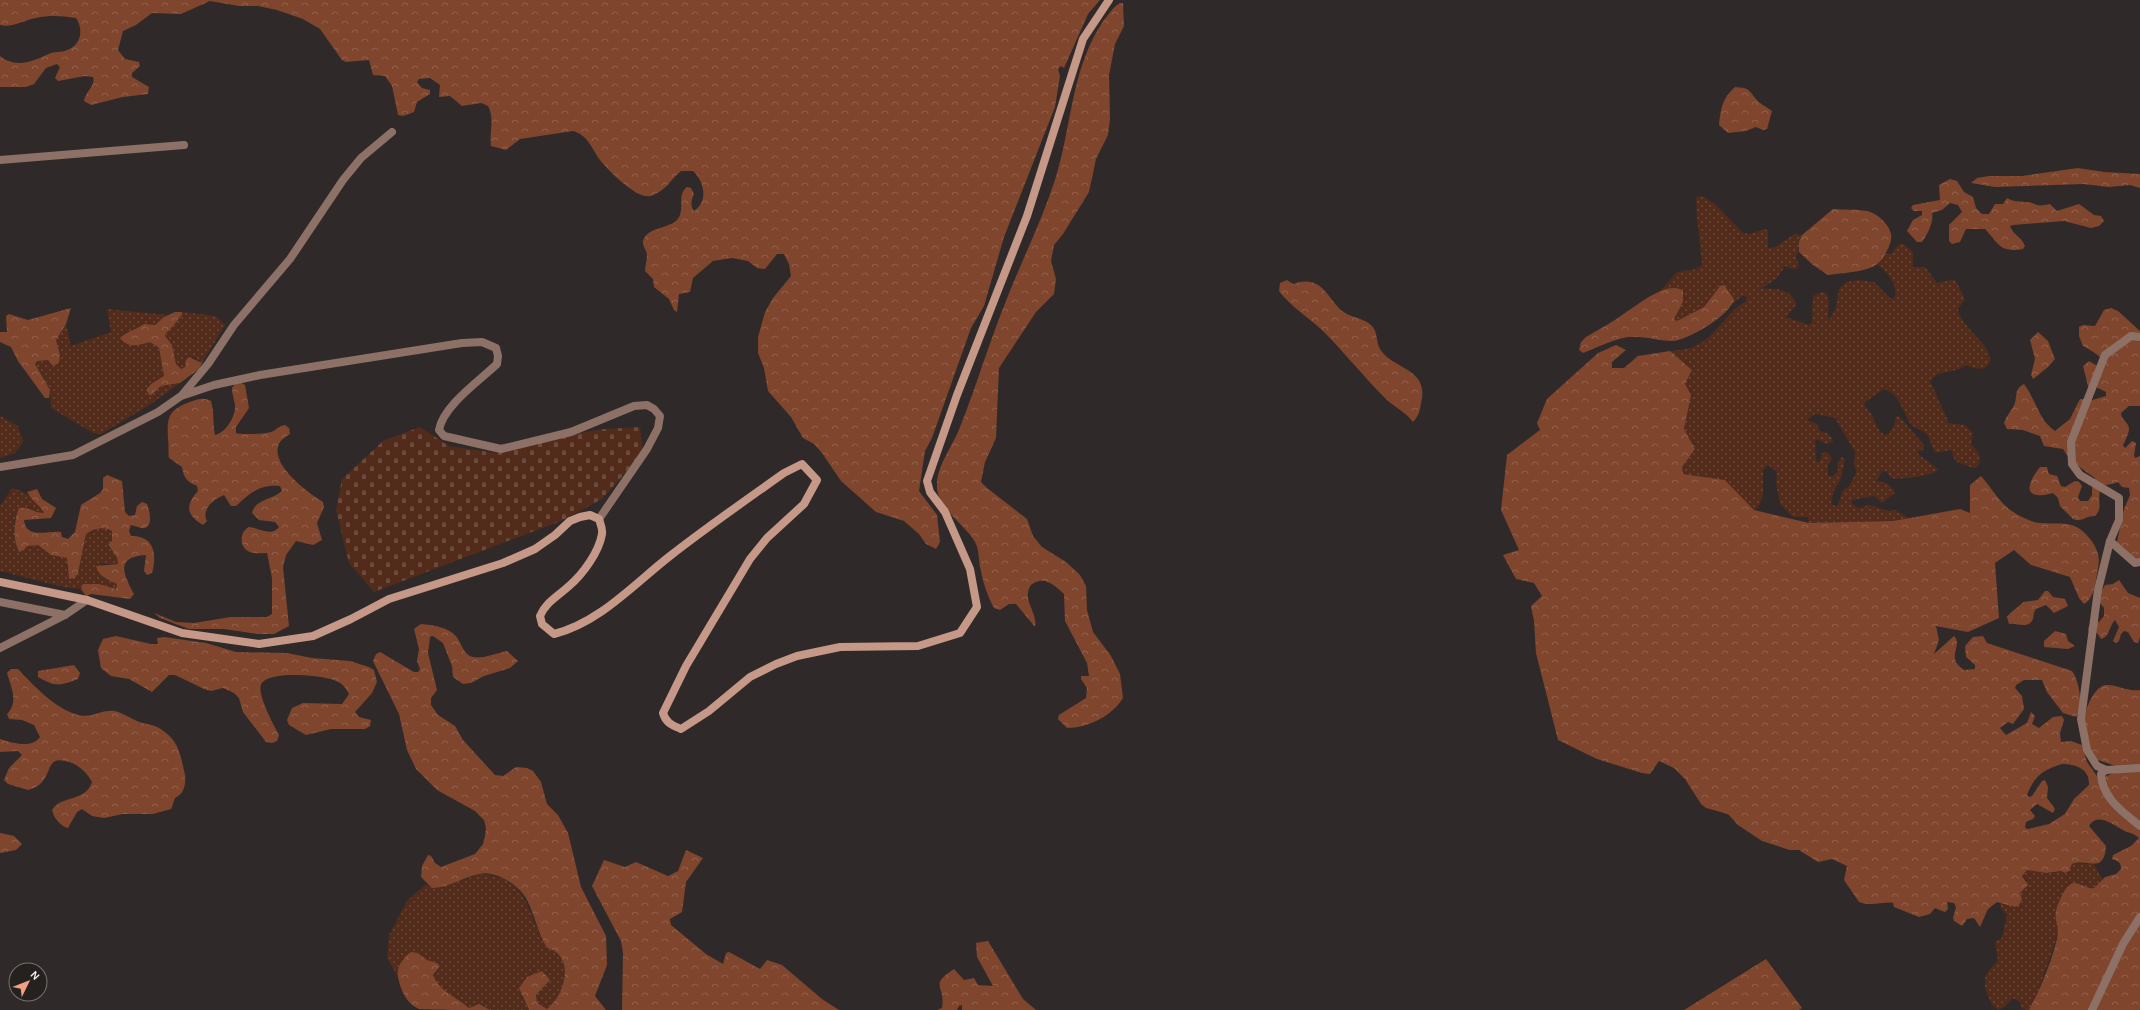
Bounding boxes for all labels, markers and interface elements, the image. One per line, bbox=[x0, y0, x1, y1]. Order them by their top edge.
north arrow bbox=[8, 962, 48, 1002]
text: N bbox=[28, 968, 42, 983]

